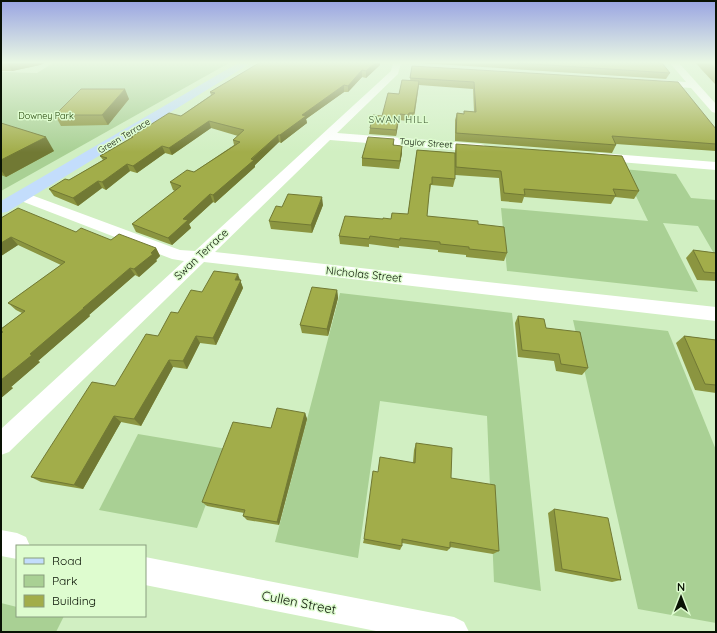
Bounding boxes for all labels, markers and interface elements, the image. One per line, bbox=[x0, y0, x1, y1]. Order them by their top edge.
park label: Downey Park bbox=[18, 110, 74, 121]
district label: SWAN HILL bbox=[369, 113, 429, 126]
street label: Green Terrace bbox=[96, 116, 152, 155]
street label: Taylor Street bbox=[399, 135, 453, 150]
street label: Swan Terrace bbox=[171, 225, 231, 283]
street label: Nicholas Street bbox=[325, 263, 403, 285]
legend bbox=[16, 545, 146, 617]
text: Road bbox=[52, 553, 82, 568]
text: Park bbox=[52, 573, 77, 588]
north arrow bbox=[661, 577, 701, 617]
text: N bbox=[677, 580, 685, 594]
street label: Cullen Street bbox=[260, 587, 338, 617]
text: Building bbox=[52, 593, 96, 608]

